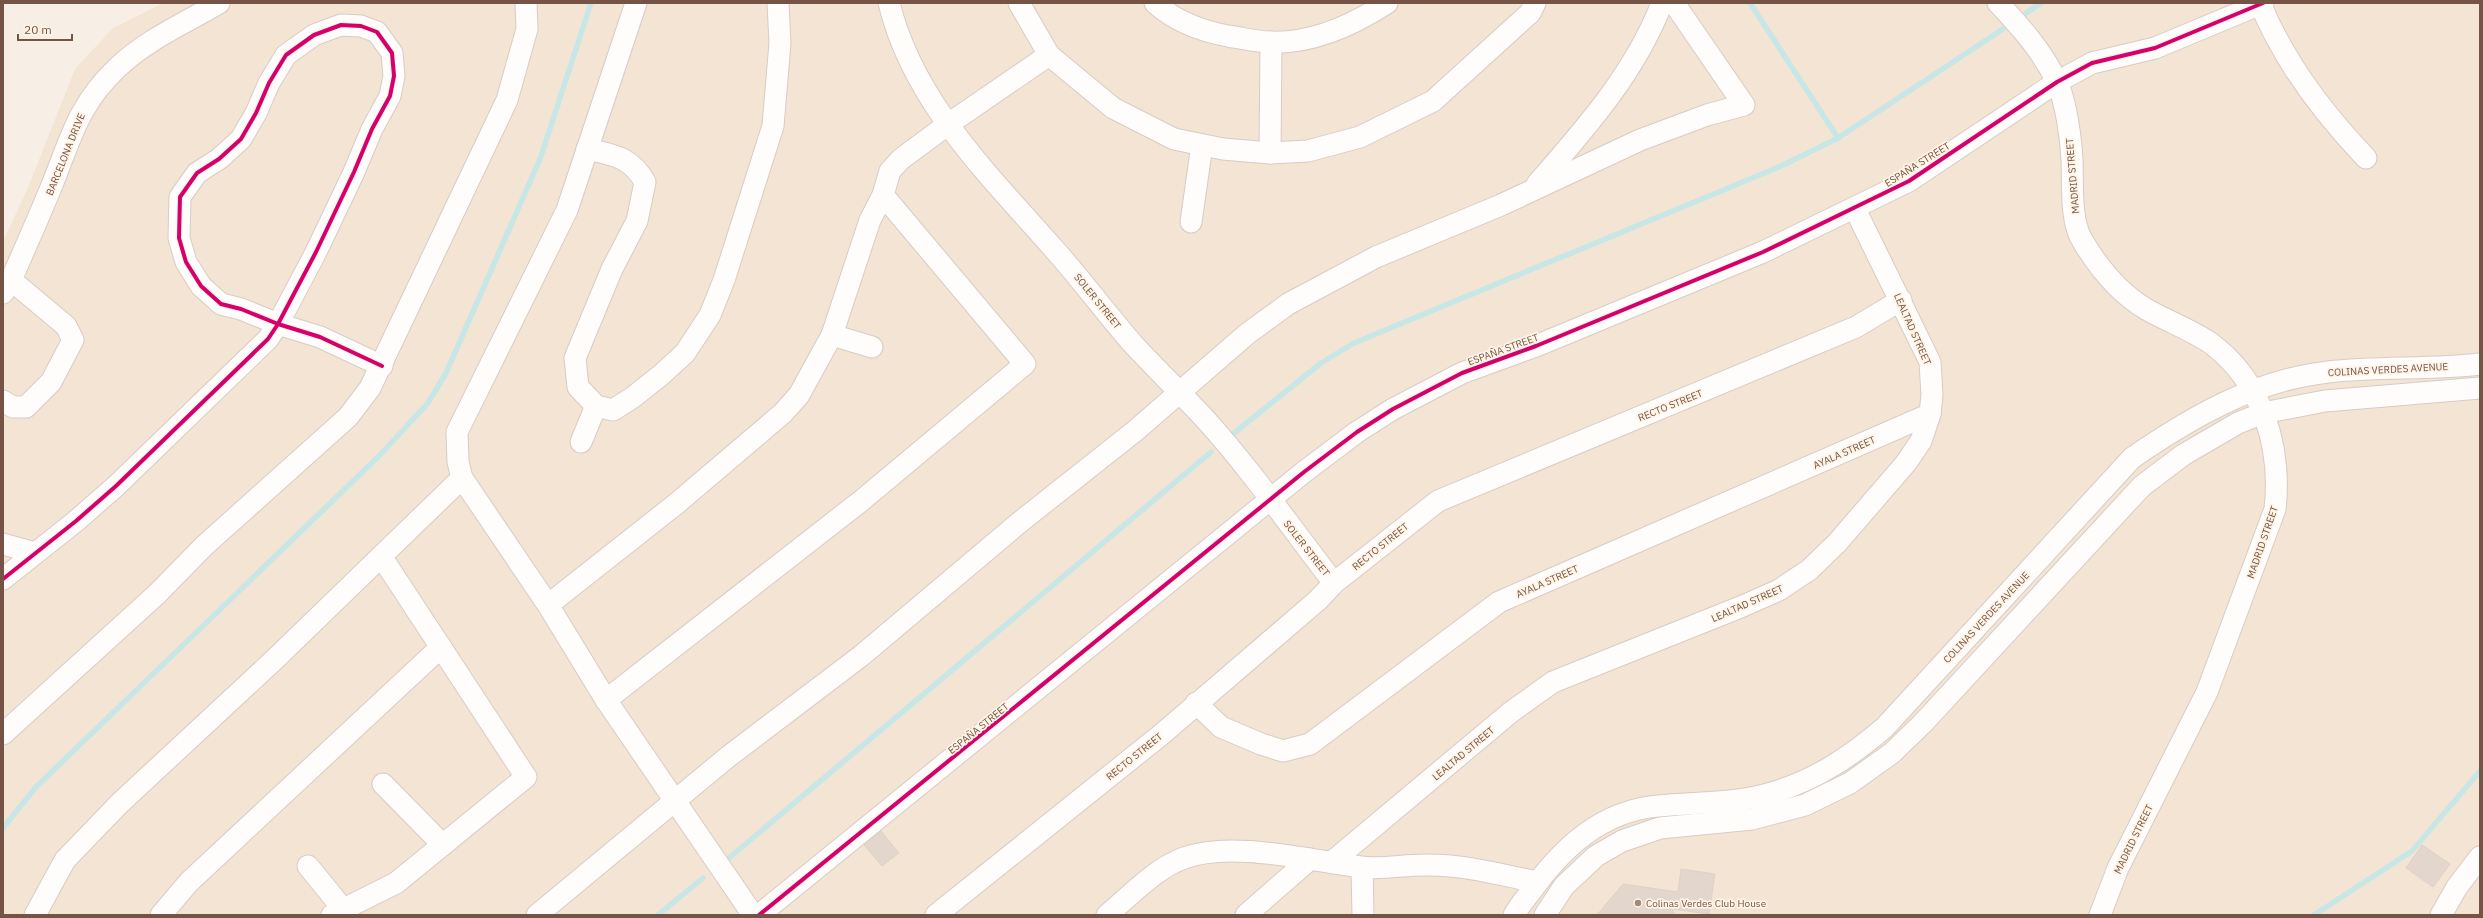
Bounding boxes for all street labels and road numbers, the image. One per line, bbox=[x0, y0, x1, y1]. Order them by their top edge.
street label: BARCELONA DRIVE bbox=[43, 111, 88, 197]
street label: MADRID STREET bbox=[2063, 137, 2082, 214]
street label: ESPAÑA STREET bbox=[1882, 139, 1953, 190]
street label: SOLER STREET bbox=[1071, 271, 1124, 332]
street label: LEALTAD STREET bbox=[1891, 291, 1934, 367]
street label: ESPAÑA STREET bbox=[1466, 330, 1541, 368]
street label: COLINAS VERDES AVENUE bbox=[2328, 360, 2449, 379]
street label: RECTO STREET bbox=[1636, 386, 1705, 424]
street label: AYALA STREET bbox=[1811, 433, 1878, 472]
street label: MADRID STREET bbox=[2244, 504, 2281, 580]
street label: SOLER STREET bbox=[1281, 518, 1333, 579]
street label: RECTO STREET bbox=[1350, 520, 1411, 573]
street label: AYALA STREET bbox=[1514, 562, 1581, 601]
street label: COLINAS VERDES AVENUE bbox=[1941, 569, 2032, 666]
street label: LEALTAD STREET bbox=[1709, 582, 1785, 625]
street label: ESPAÑA STREET bbox=[945, 700, 1012, 757]
street label: LEALTAD STREET bbox=[1430, 723, 1497, 783]
street label: RECTO STREET bbox=[1104, 730, 1165, 783]
street label: MADRID STREET bbox=[2111, 802, 2156, 876]

